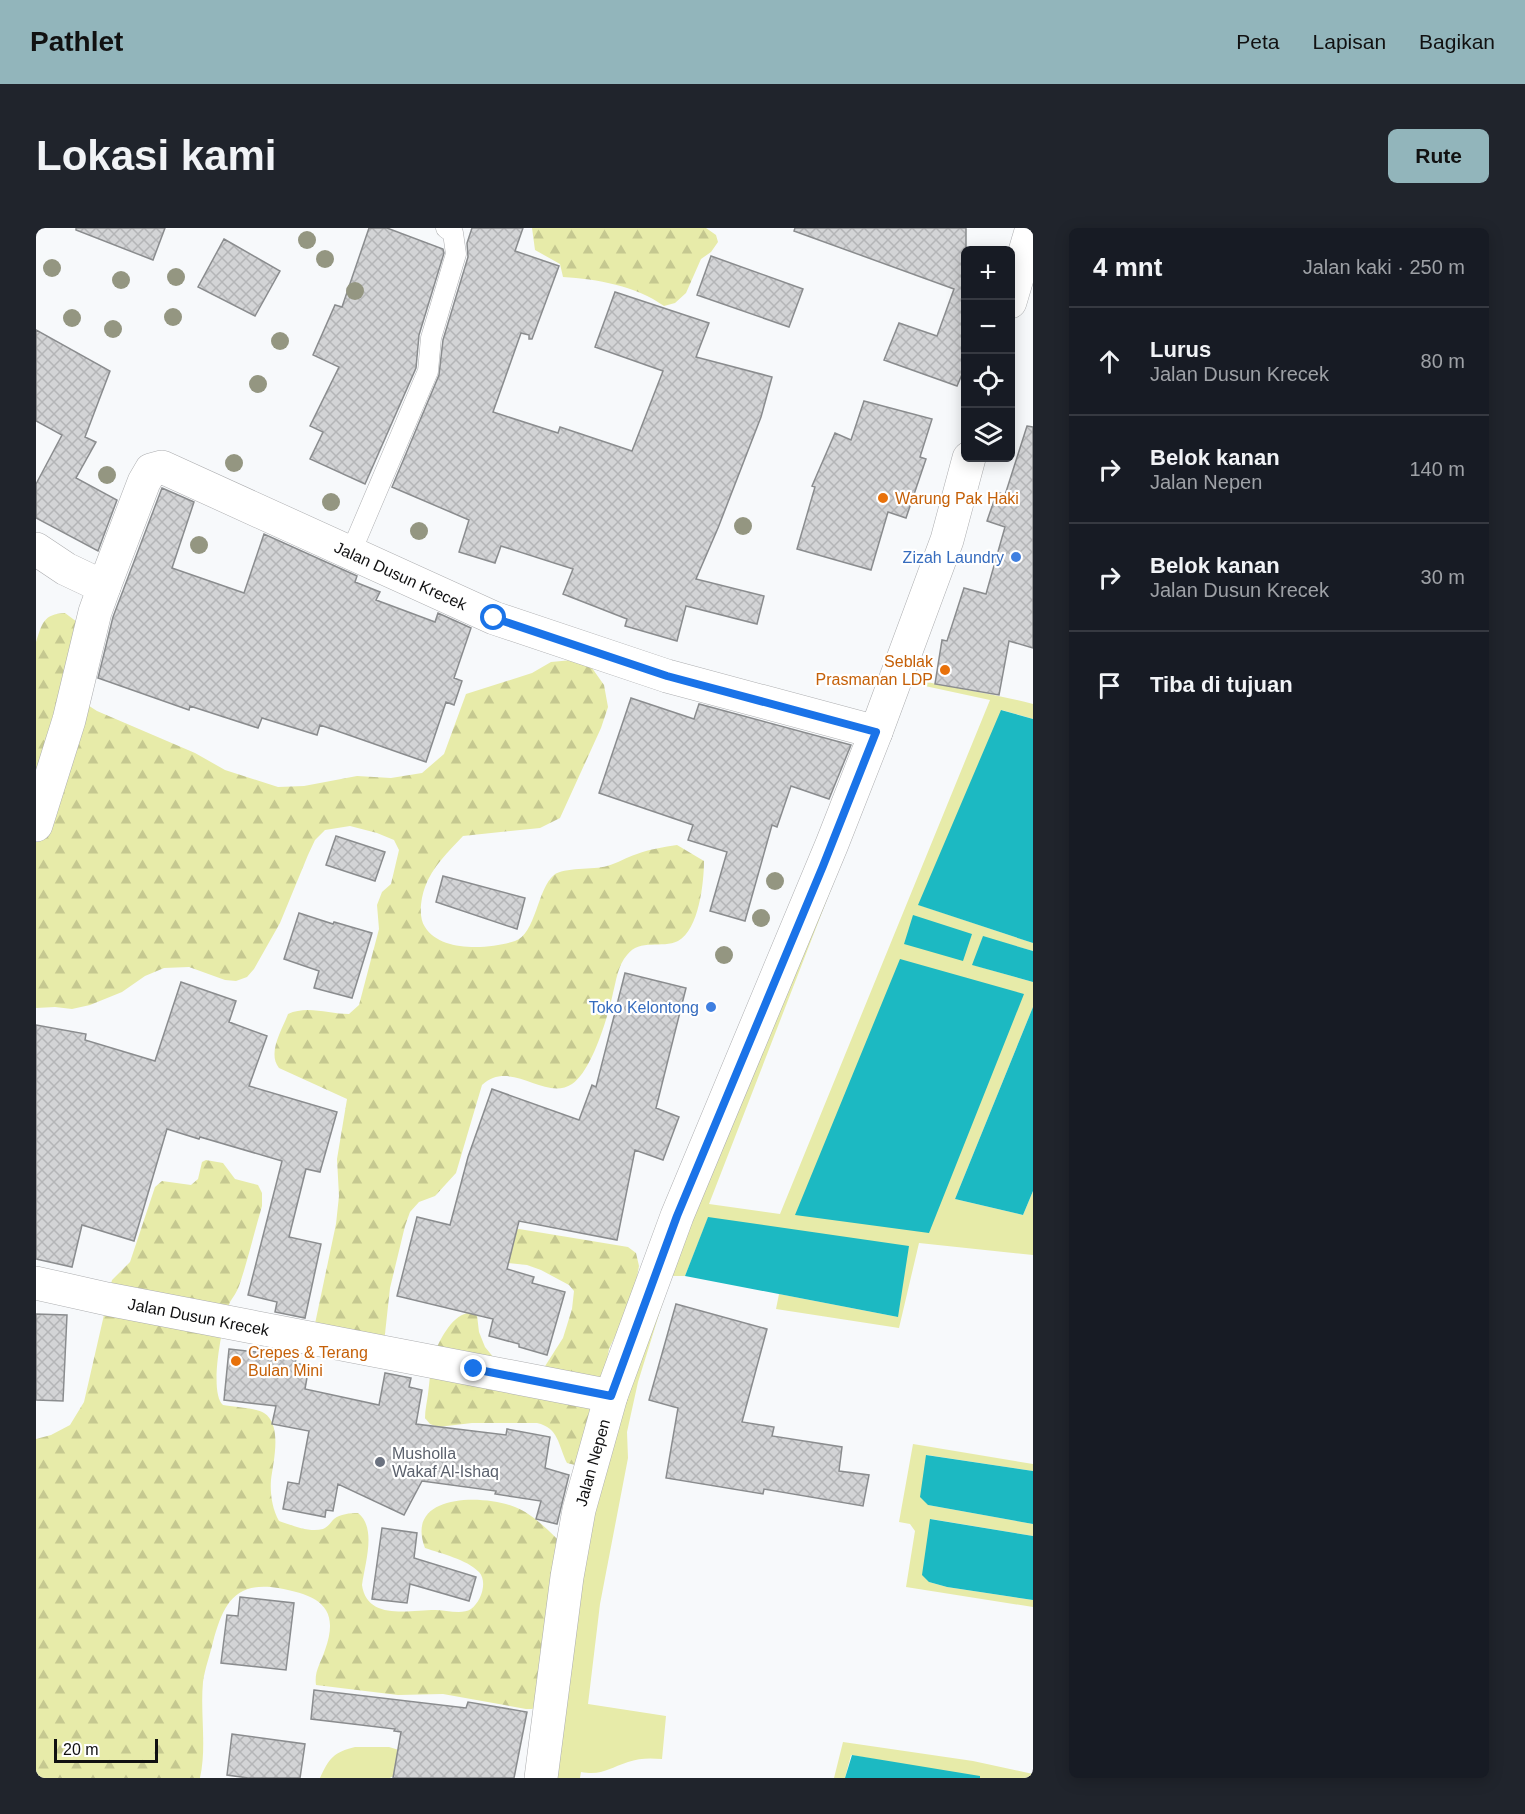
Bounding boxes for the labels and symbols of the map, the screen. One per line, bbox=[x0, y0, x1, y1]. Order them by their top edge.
place label: Warung Pak Haki bbox=[895, 490, 1019, 507]
marker: Warung Pak Haki bbox=[876, 491, 890, 505]
street label: Jalan Dusun Krecek bbox=[332, 539, 470, 614]
place label: Zizah Laundry bbox=[903, 549, 1004, 566]
marker: Zizah Laundry bbox=[1009, 550, 1023, 564]
route start bbox=[480, 604, 506, 630]
place label: Seblak Prasmanan LDP bbox=[816, 653, 934, 688]
marker: Seblak Prasmanan LDP bbox=[938, 663, 952, 677]
place label: Toko Kelontong bbox=[589, 999, 699, 1016]
marker: Toko Kelontong bbox=[704, 1000, 718, 1014]
street label: Jalan Dusun Krecek bbox=[126, 1295, 271, 1339]
place label: Crepes & Terang Bulan Mini bbox=[248, 1344, 368, 1379]
marker: Crepes & Terang Bulan Mini bbox=[229, 1354, 243, 1368]
route end bbox=[460, 1355, 486, 1381]
street label: Jalan Nepen bbox=[572, 1417, 613, 1508]
place label: Musholla Wakaf Al-Ishaq bbox=[392, 1445, 499, 1480]
marker: Musholla Wakaf Al-Ishaq bbox=[373, 1455, 387, 1469]
scale bar bbox=[54, 1736, 158, 1764]

